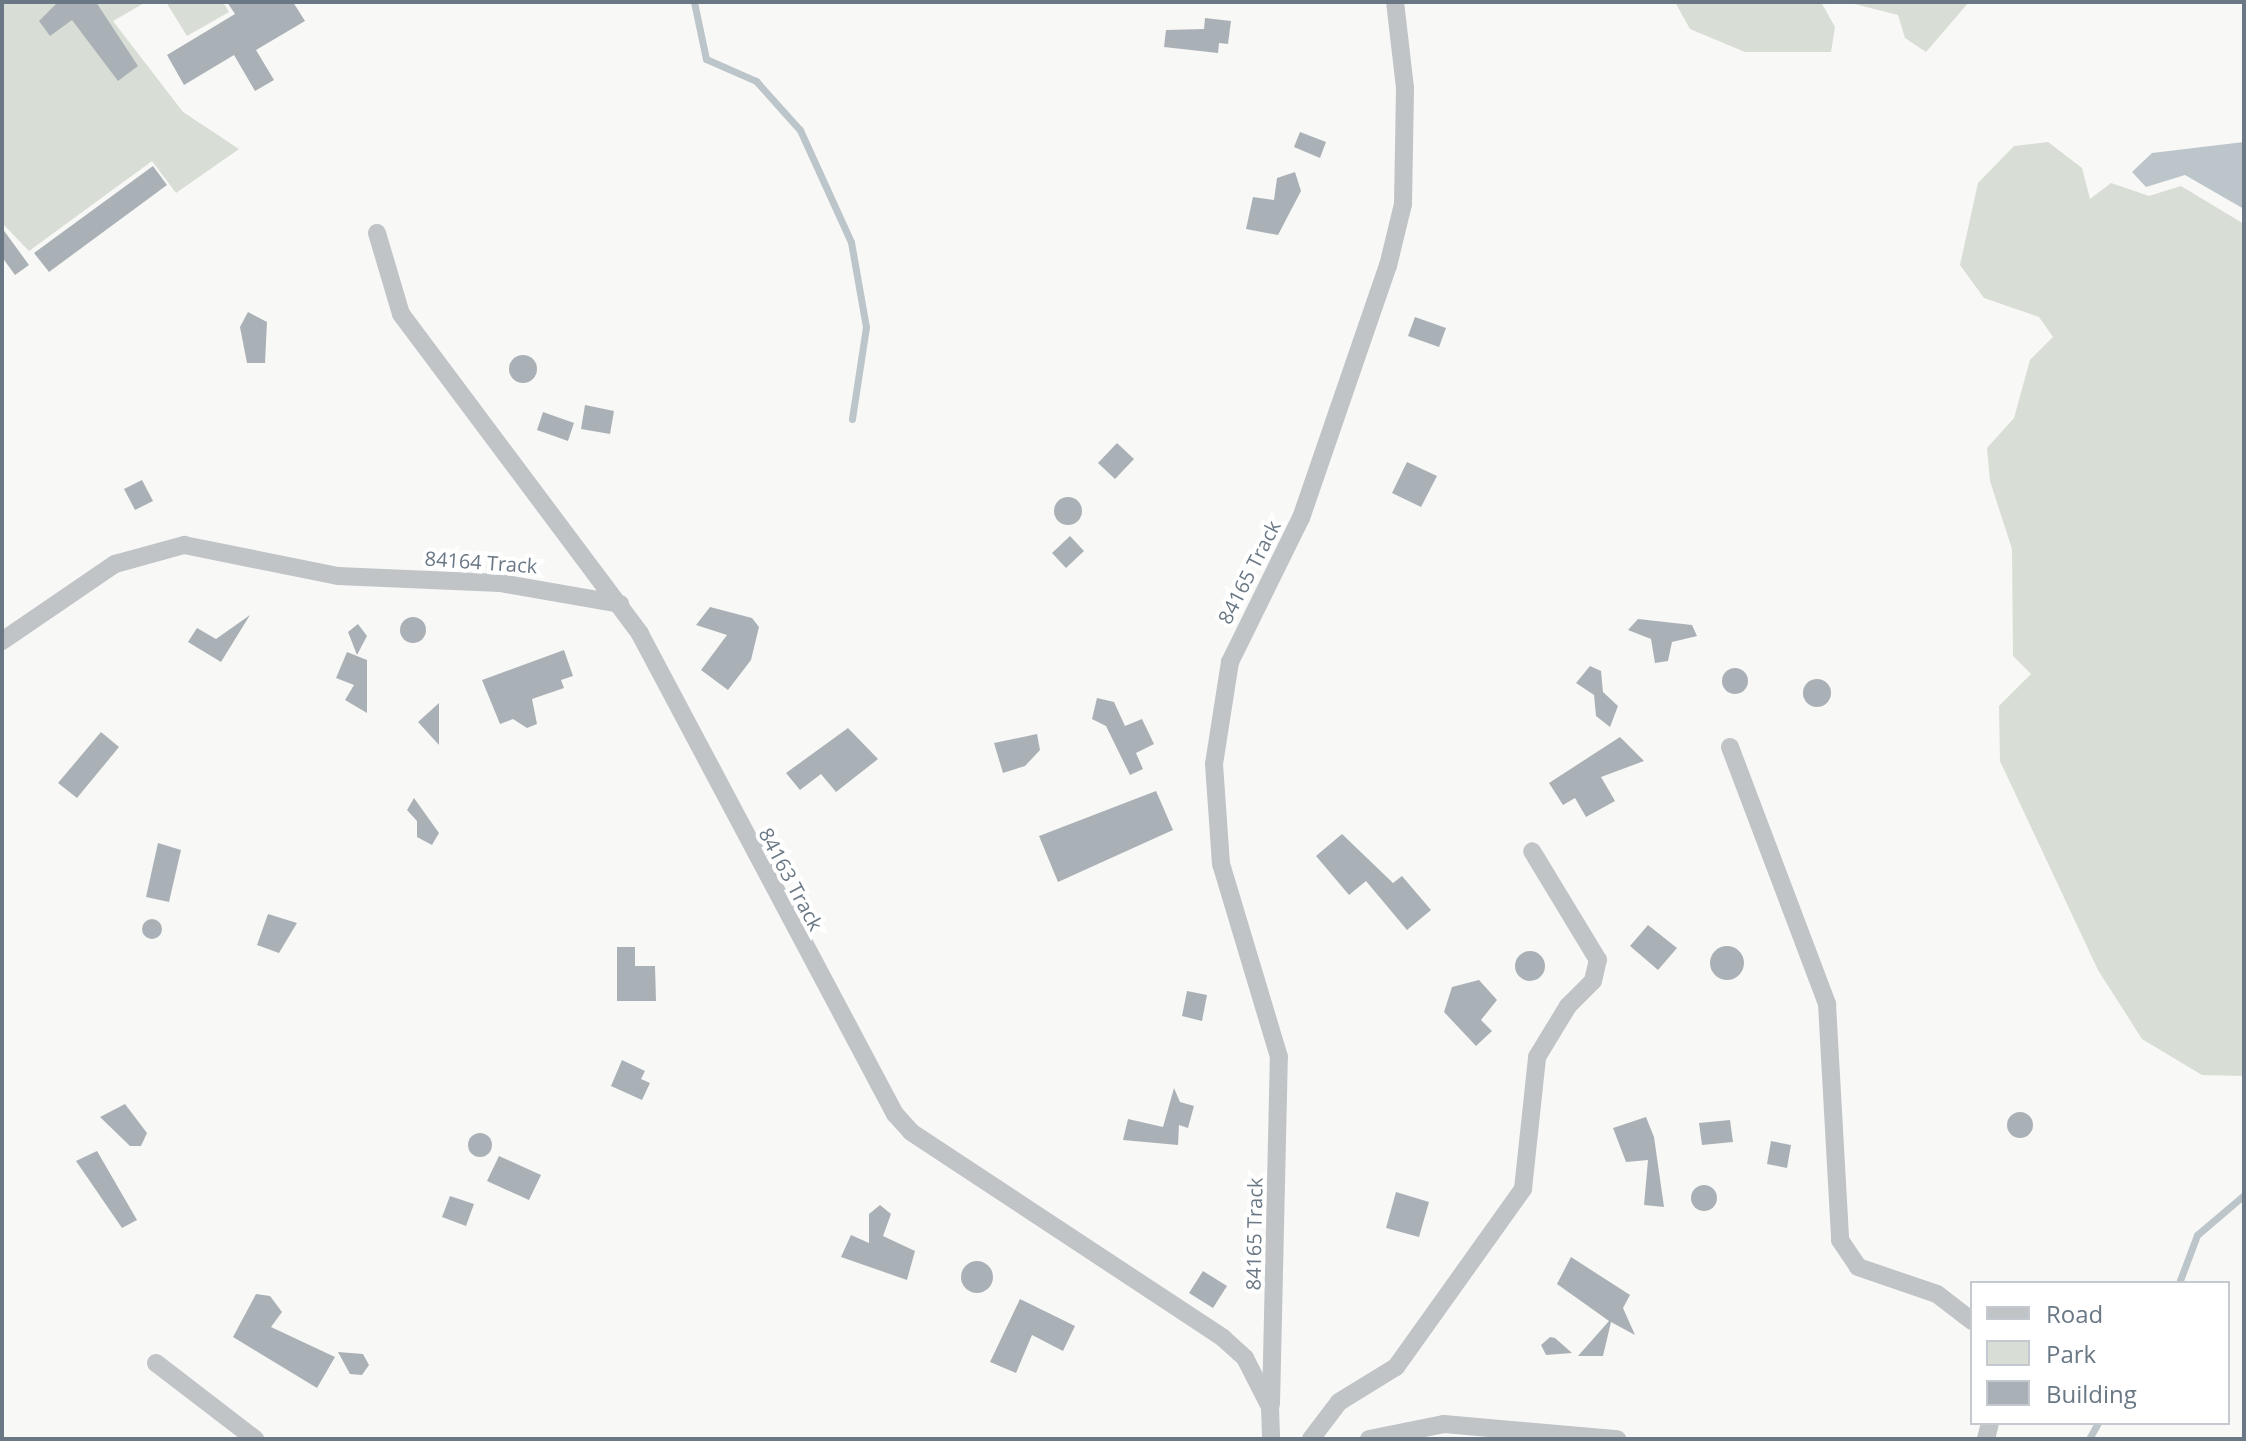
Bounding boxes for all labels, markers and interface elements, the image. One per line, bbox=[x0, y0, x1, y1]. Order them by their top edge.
street label: 84165 Track bbox=[1213, 516, 1285, 628]
street label: 84164 Track bbox=[424, 546, 538, 578]
street label: 84163 Track bbox=[754, 824, 828, 934]
street label: 84165 Track bbox=[1241, 1177, 1267, 1291]
legend bbox=[1970, 1281, 2230, 1425]
text: Road bbox=[2046, 1297, 2103, 1330]
text: Park bbox=[2046, 1337, 2096, 1370]
text: Building bbox=[2046, 1377, 2137, 1410]

